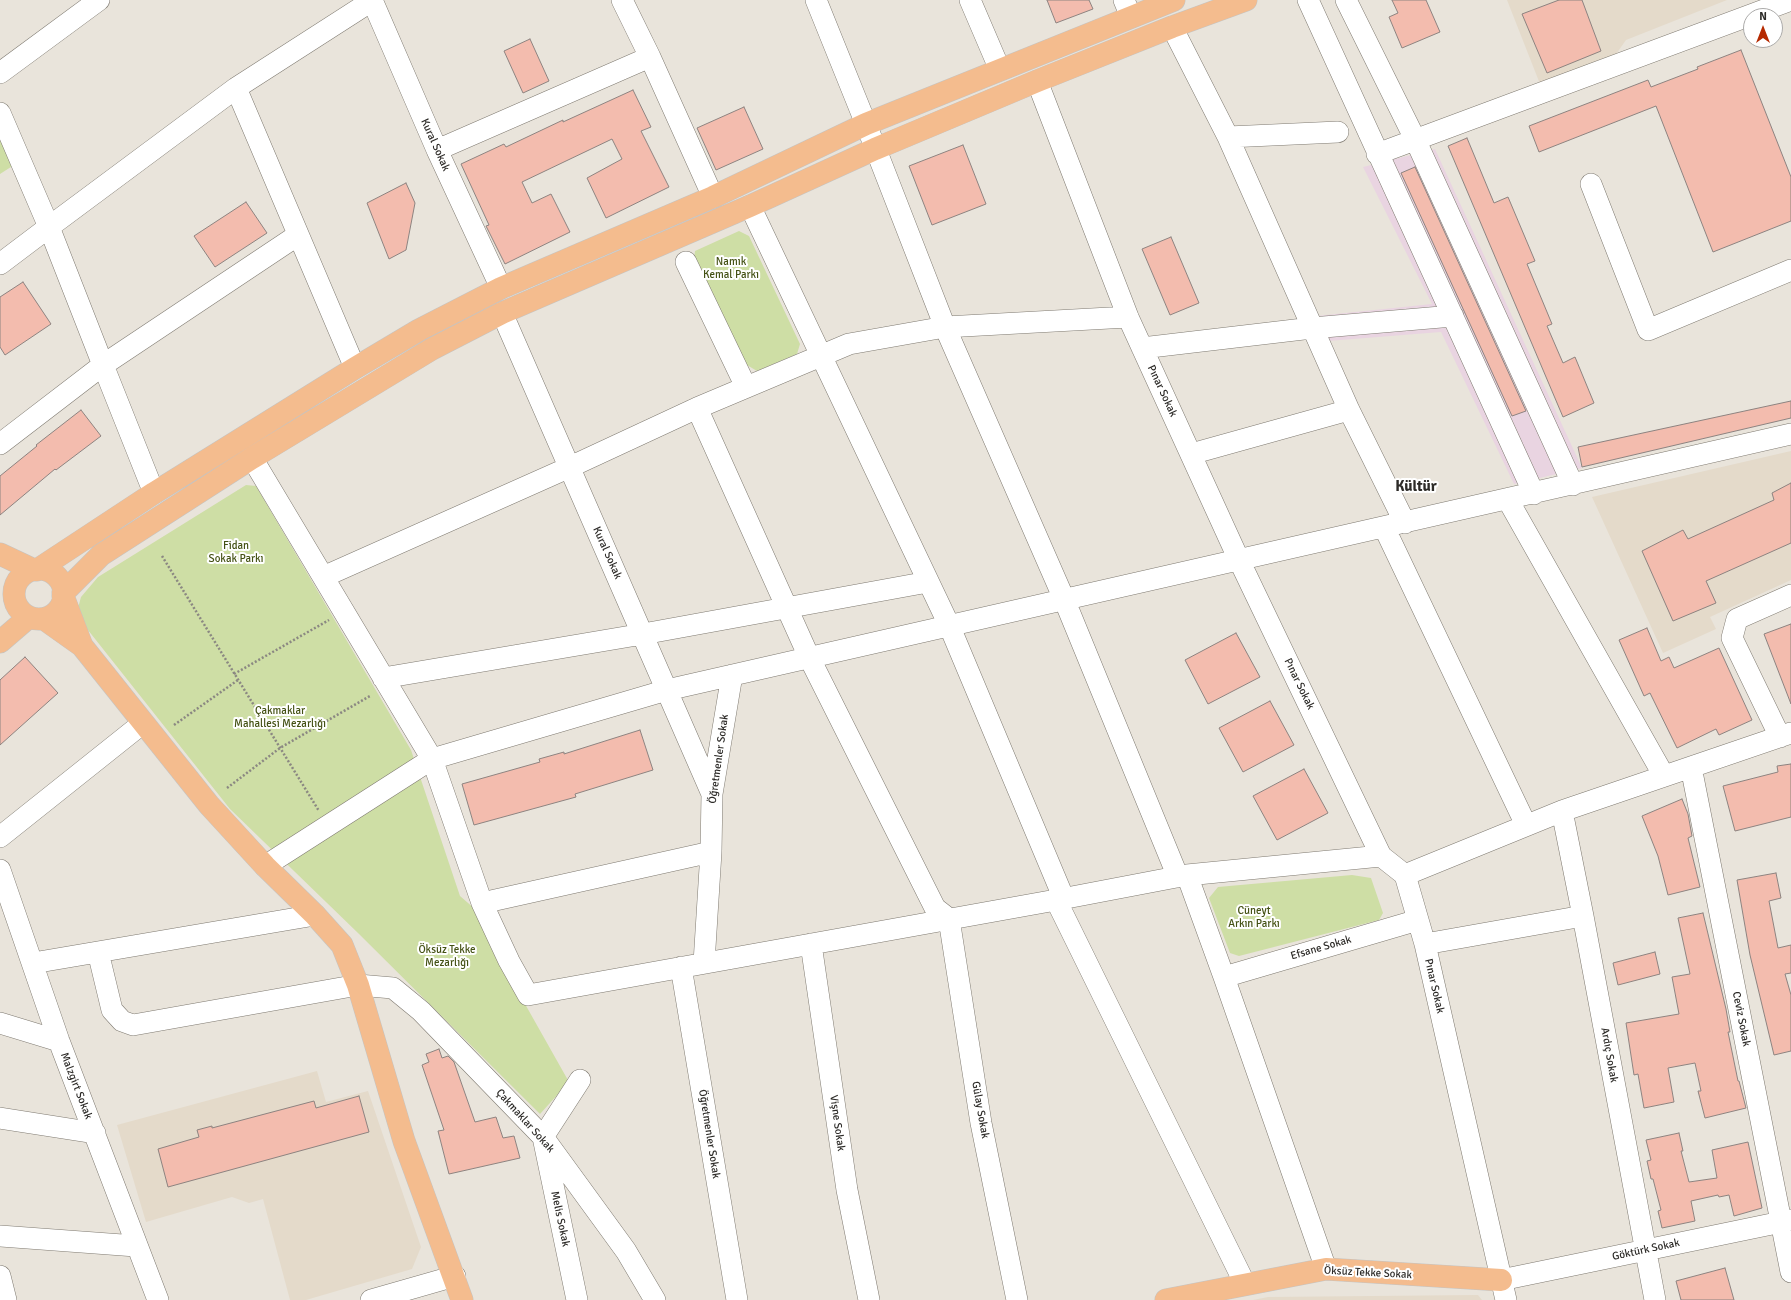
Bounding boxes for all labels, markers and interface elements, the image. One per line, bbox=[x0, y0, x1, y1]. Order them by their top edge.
north arrow bbox=[1743, 8, 1783, 48]
text: N bbox=[1759, 10, 1767, 23]
street label: Kural Sokak bbox=[418, 117, 452, 173]
park label: Namık Kemal Parkı bbox=[703, 255, 759, 281]
street label: Pınar Sokak bbox=[1144, 363, 1180, 419]
district label: Kültür bbox=[1395, 478, 1437, 496]
street label: Kural Sokak bbox=[590, 525, 624, 581]
park label: Fidan Sokak Parkı bbox=[209, 539, 263, 565]
street label: Pınar Sokak bbox=[1281, 656, 1317, 712]
park label: Çakmaklar Mahallesi Mezarlığı bbox=[234, 704, 326, 730]
street label: Öğretmenler Sokak bbox=[706, 713, 732, 805]
park label: Cüneyt Arkın Parkı bbox=[1228, 904, 1280, 930]
street label: Efsane Sokak bbox=[1289, 933, 1353, 963]
park label: Öksüz Tekke Mezarlığı bbox=[418, 943, 476, 969]
street label: Pınar Sokak bbox=[1421, 957, 1447, 1015]
street label: Ceviz Sokak bbox=[1729, 990, 1753, 1048]
street label: Ardıç Sokak bbox=[1598, 1027, 1620, 1083]
street label: Malzgirt Sokak bbox=[57, 1051, 95, 1121]
street label: Gülay Sokak bbox=[968, 1080, 992, 1140]
street label: Çakmaklar Sokak bbox=[493, 1086, 557, 1156]
street label: Öğretmenler Sokak bbox=[695, 1088, 723, 1180]
street label: Vişne Sokak bbox=[827, 1094, 847, 1152]
street label: Melis Sokak bbox=[548, 1190, 572, 1248]
street label: Göktürk Sokak bbox=[1611, 1236, 1681, 1264]
street label: Öksüz Tekke Sokak bbox=[1324, 1264, 1412, 1282]

